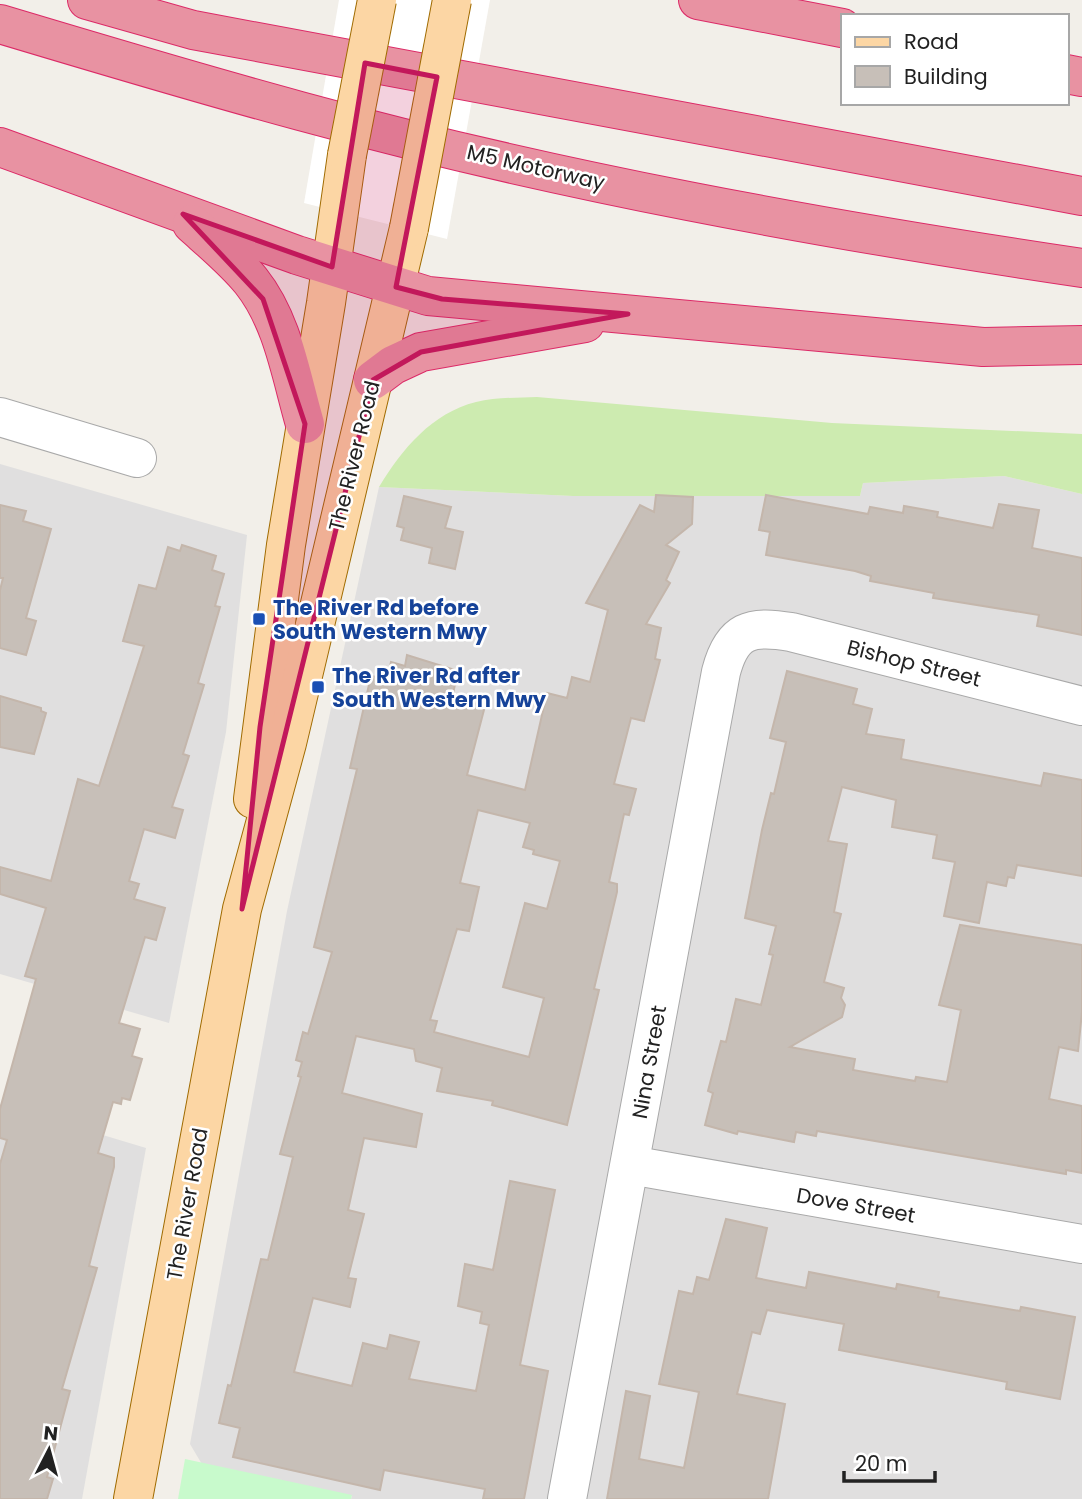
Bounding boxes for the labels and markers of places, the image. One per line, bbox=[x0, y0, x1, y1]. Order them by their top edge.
place label: The River Rd before South Western Mwy bbox=[273, 593, 488, 646]
marker: The River Rd before South Western Mwy bbox=[251, 611, 267, 627]
place label: The River Rd after South Western Mwy bbox=[332, 661, 547, 714]
marker: The River Rd after South Western Mwy bbox=[310, 679, 326, 695]

